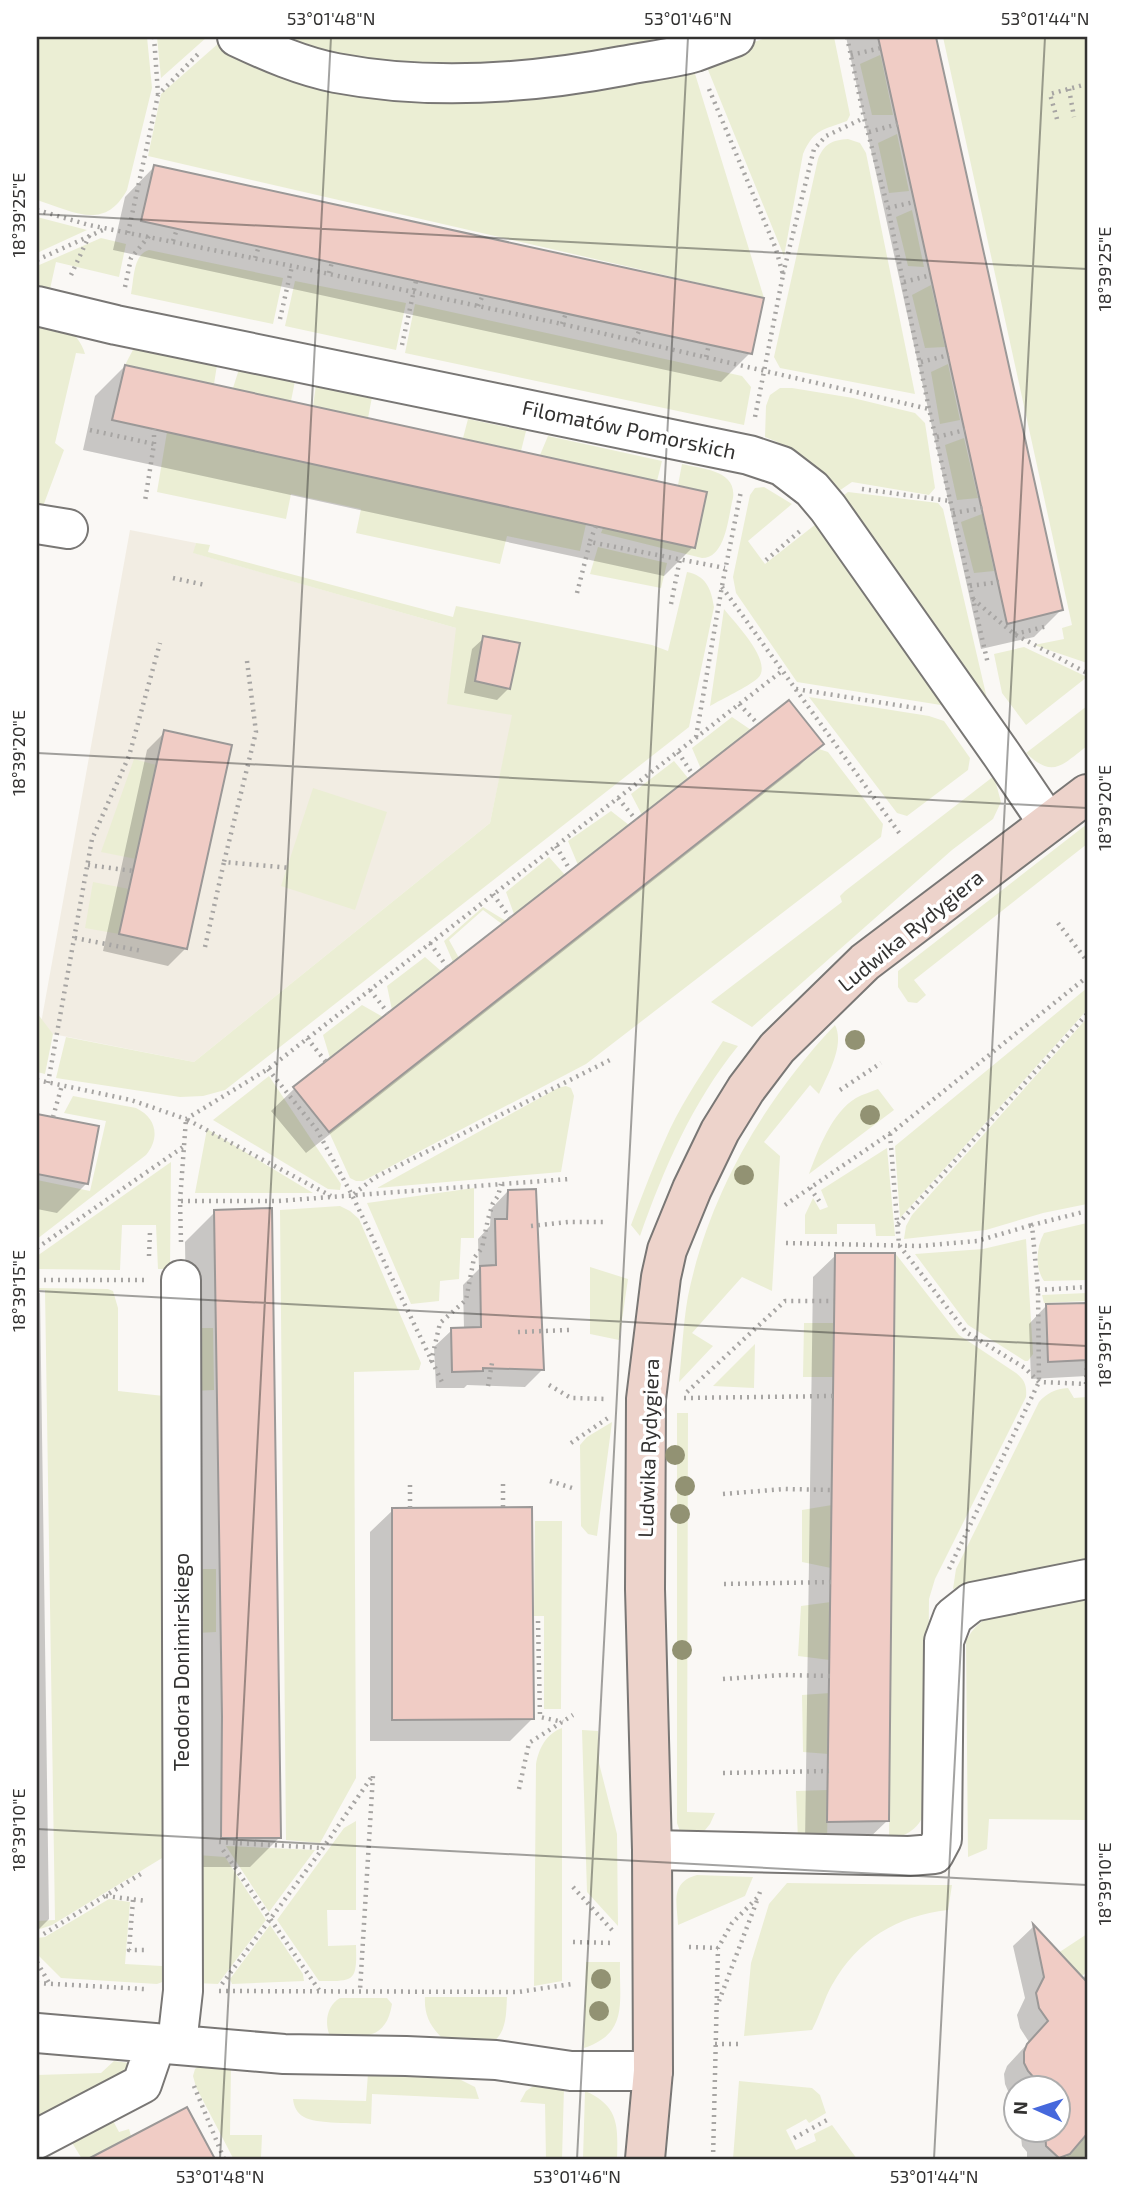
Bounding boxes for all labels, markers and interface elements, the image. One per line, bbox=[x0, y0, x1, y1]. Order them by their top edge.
text: 53°01'48"N bbox=[287, 7, 375, 29]
text: 53°01'46"N bbox=[644, 7, 732, 29]
text: 53°01'44"N bbox=[1001, 7, 1089, 29]
text: 18°39'25"E bbox=[7, 173, 29, 257]
text: 18°39'25"E bbox=[1093, 227, 1115, 311]
street label: Filomatów Pomorskich bbox=[520, 394, 739, 463]
text: 18°39'20"E bbox=[7, 710, 29, 796]
text: 18°39'20"E bbox=[1093, 765, 1115, 851]
street label: Ludwika Rydygiera bbox=[832, 864, 988, 996]
text: 18°39'15"E bbox=[7, 1250, 29, 1332]
text: 18°39'15"E bbox=[1093, 1305, 1115, 1387]
street label: Ludwika Rydygiera bbox=[632, 1358, 663, 1538]
street label: Teodora Donimirskiego bbox=[168, 1553, 193, 1771]
text: 18°39'10"E bbox=[7, 1788, 29, 1872]
text: 18°39'10"E bbox=[1093, 1842, 1115, 1926]
north arrow bbox=[1002, 2074, 1072, 2144]
text: N bbox=[1008, 2101, 1031, 2116]
text: 53°01'48"N bbox=[176, 2165, 264, 2187]
text: 53°01'46"N bbox=[533, 2165, 621, 2187]
text: 53°01'44"N bbox=[890, 2165, 978, 2187]

